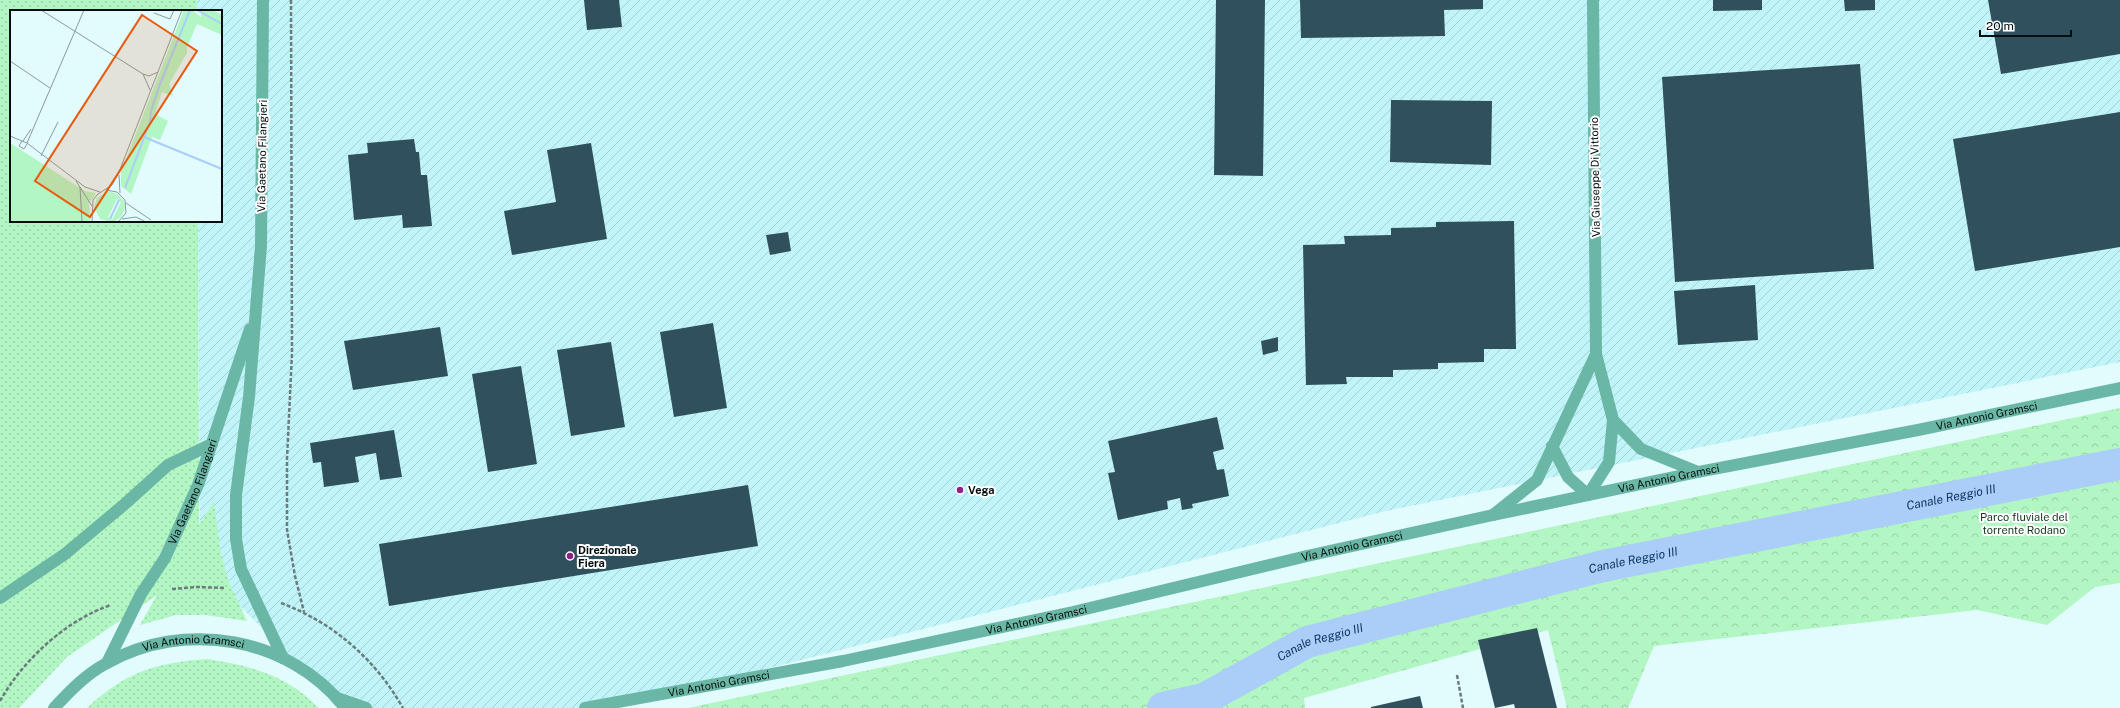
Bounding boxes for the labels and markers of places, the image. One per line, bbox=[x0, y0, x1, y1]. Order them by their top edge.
place label: Vega bbox=[968, 484, 994, 496]
marker: Vega bbox=[955, 485, 965, 495]
place label: Direzionale Fiera bbox=[578, 544, 637, 569]
marker: Direzionale Fiera bbox=[565, 551, 575, 561]

